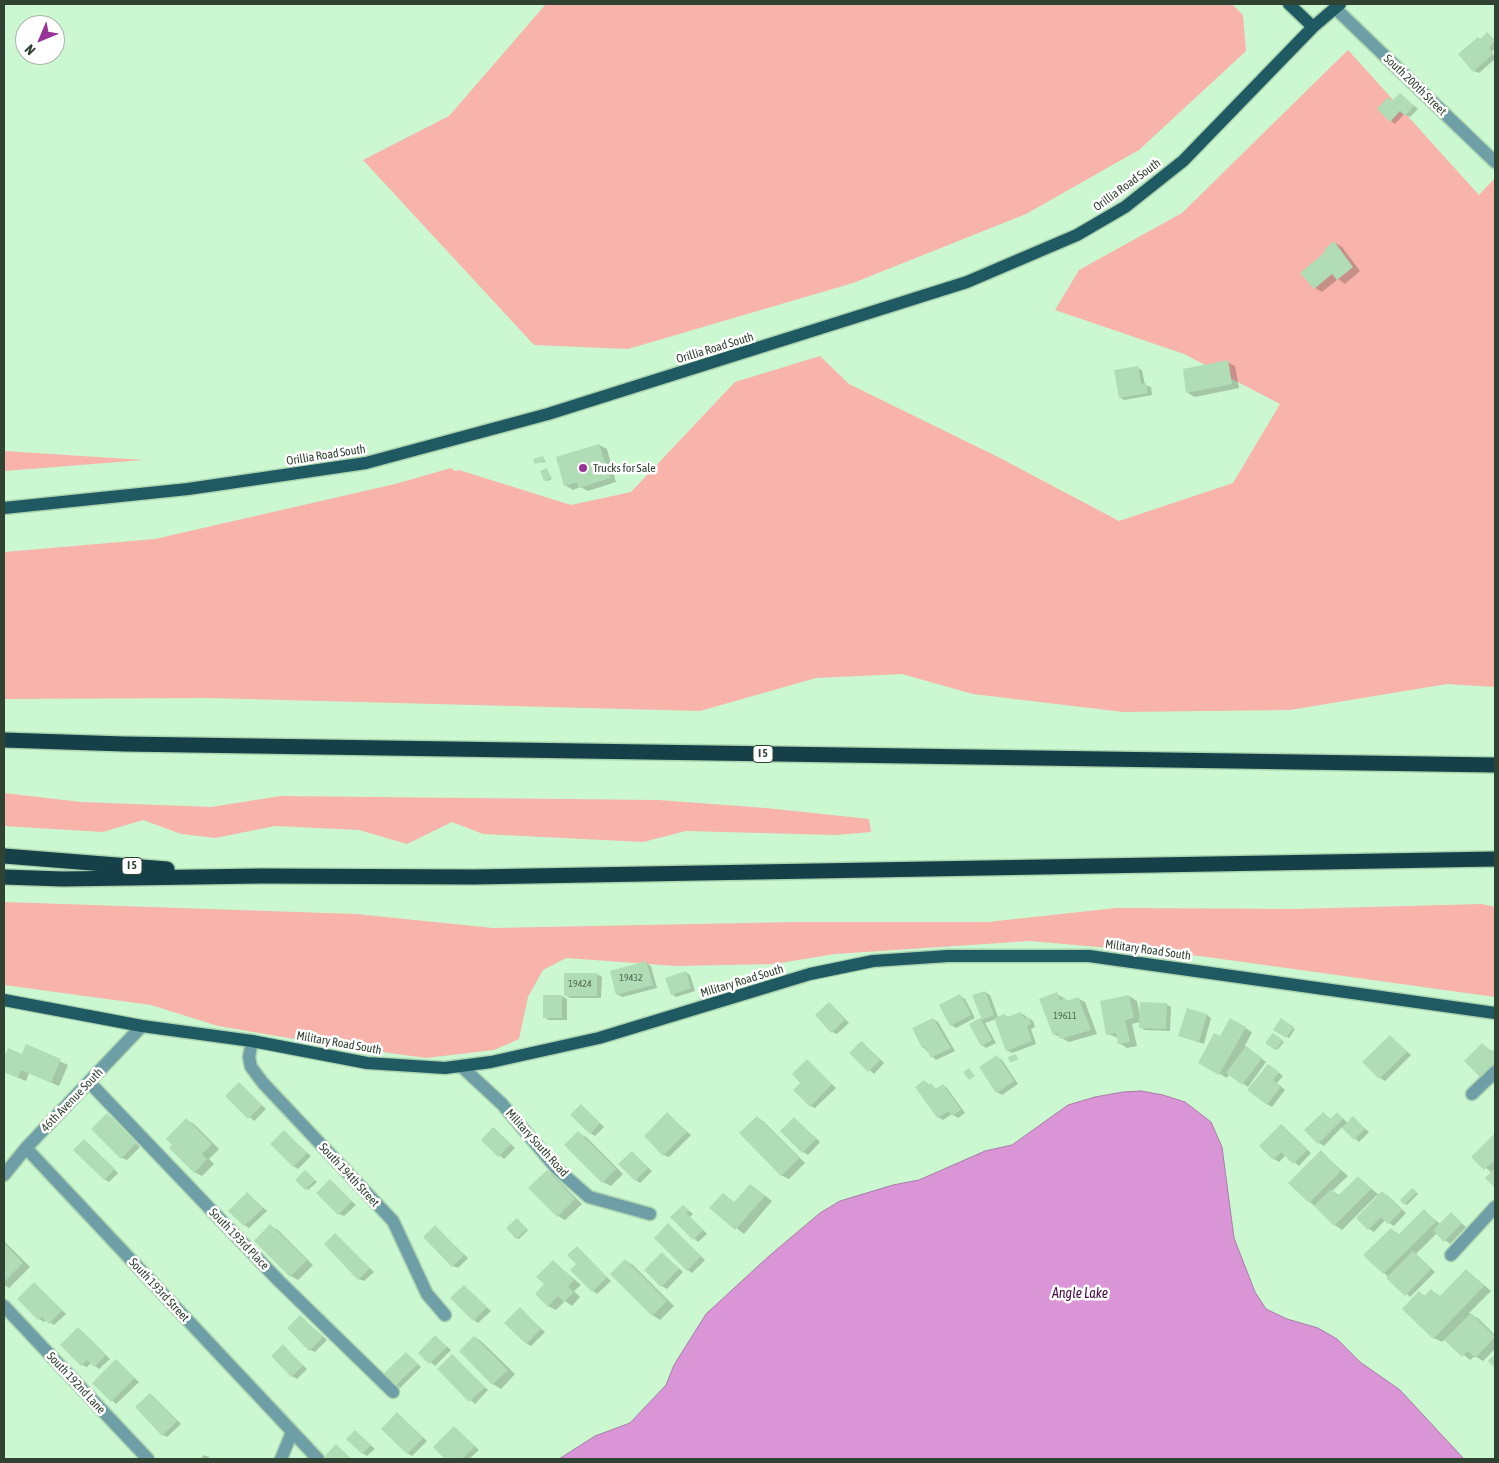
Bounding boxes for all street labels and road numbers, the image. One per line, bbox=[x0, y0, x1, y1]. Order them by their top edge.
street label: South 200th Street bbox=[1381, 51, 1449, 119]
street label: Orillia Road South bbox=[1090, 156, 1164, 214]
street label: Orillia Road South bbox=[675, 329, 755, 367]
street label: Orillia Road South bbox=[285, 442, 367, 468]
road number: I 5 bbox=[753, 746, 773, 762]
road number: I 5 bbox=[122, 858, 142, 874]
street label: Military Road South bbox=[1104, 937, 1192, 963]
street label: Military Road South bbox=[699, 962, 785, 1000]
street label: Military Road South bbox=[295, 1028, 383, 1058]
street label: 46th Avenue South bbox=[38, 1065, 106, 1135]
street label: Military South Road bbox=[503, 1106, 571, 1180]
street label: South 194th Street bbox=[316, 1140, 382, 1210]
street label: South 193rd Place bbox=[206, 1205, 272, 1273]
street label: South 193rd Street bbox=[126, 1255, 192, 1325]
street label: South 192nd Lane bbox=[44, 1349, 108, 1417]

